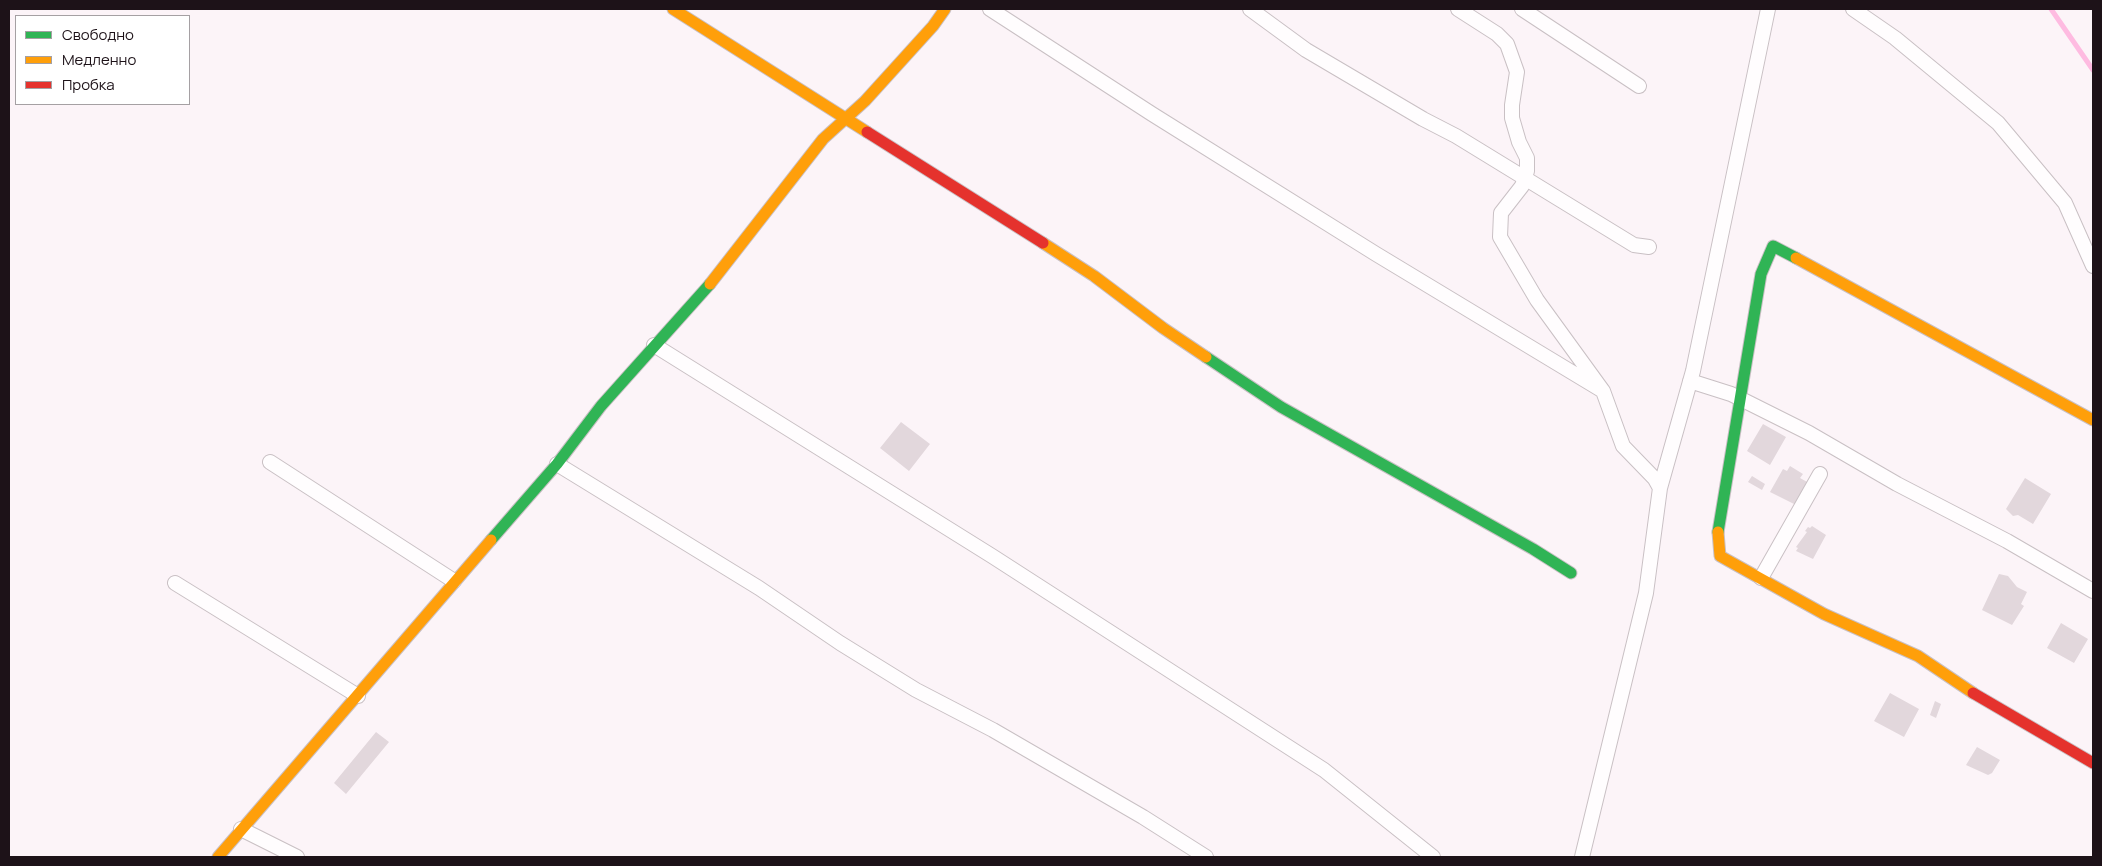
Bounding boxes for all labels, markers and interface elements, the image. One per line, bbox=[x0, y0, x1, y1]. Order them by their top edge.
legend bbox=[15, 15, 190, 105]
text: Свободно bbox=[62, 24, 134, 45]
text: Медленно bbox=[62, 49, 136, 70]
text: Пробка bbox=[62, 74, 115, 95]

